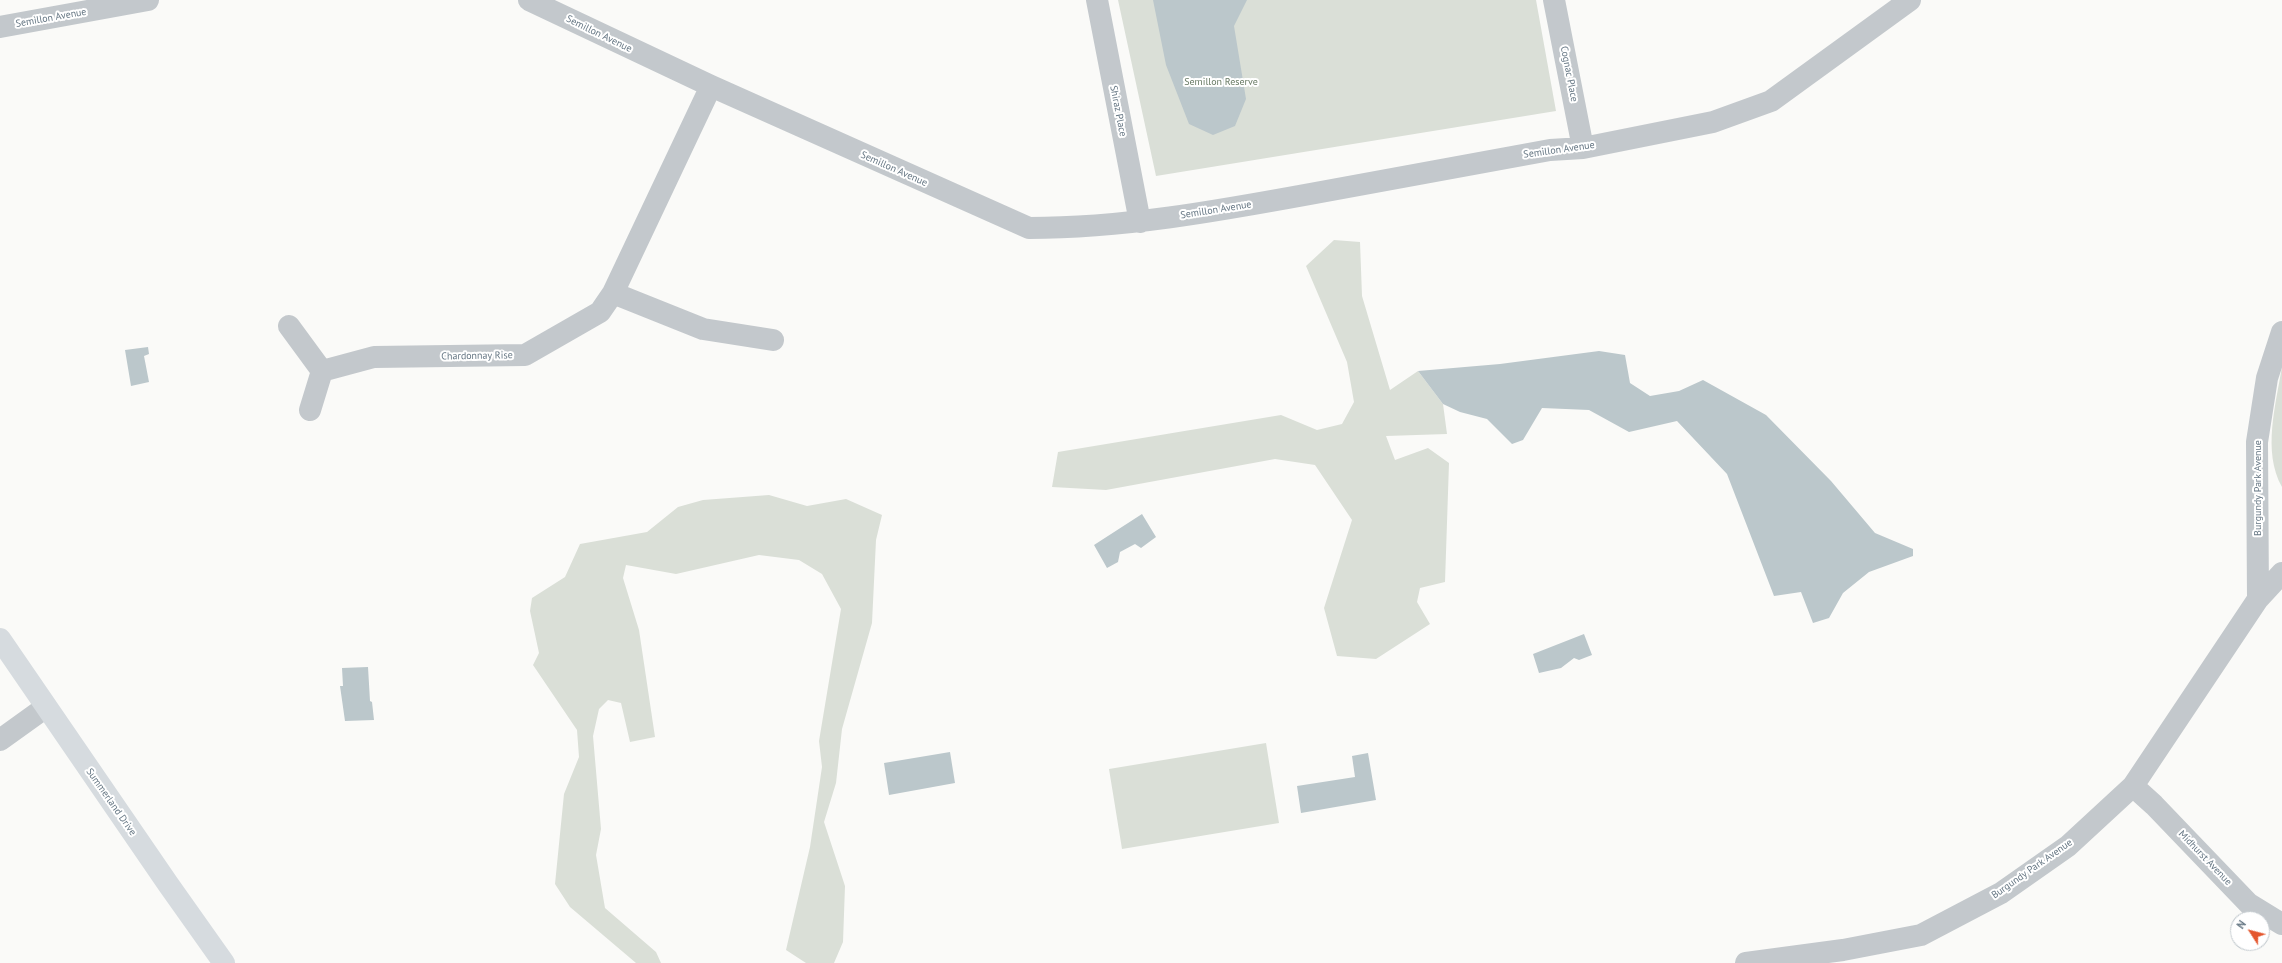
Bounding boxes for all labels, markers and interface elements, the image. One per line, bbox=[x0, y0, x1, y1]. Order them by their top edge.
street label: Semillon Avenue bbox=[15, 6, 87, 30]
street label: Semillon Avenue bbox=[564, 13, 634, 55]
street label: Cognac Place bbox=[1558, 45, 1580, 103]
park label: Semillon Reserve bbox=[1184, 76, 1258, 88]
street label: Shiraz Place bbox=[1107, 84, 1129, 138]
street label: Semillon Avenue bbox=[1523, 139, 1595, 161]
street label: Semillon Avenue bbox=[859, 149, 929, 189]
street label: Semillon Avenue bbox=[1180, 198, 1252, 222]
street label: Chardonnay Rise bbox=[441, 349, 513, 363]
street label: Burgundy Park Avenue bbox=[2252, 440, 2264, 536]
street label: Summerland Drive bbox=[83, 766, 139, 838]
street label: Midhurst Avenue bbox=[2176, 828, 2234, 888]
street label: Burgundy Park Avenue bbox=[1989, 837, 2075, 901]
north arrow bbox=[2230, 911, 2270, 951]
text: N bbox=[2233, 917, 2249, 932]

